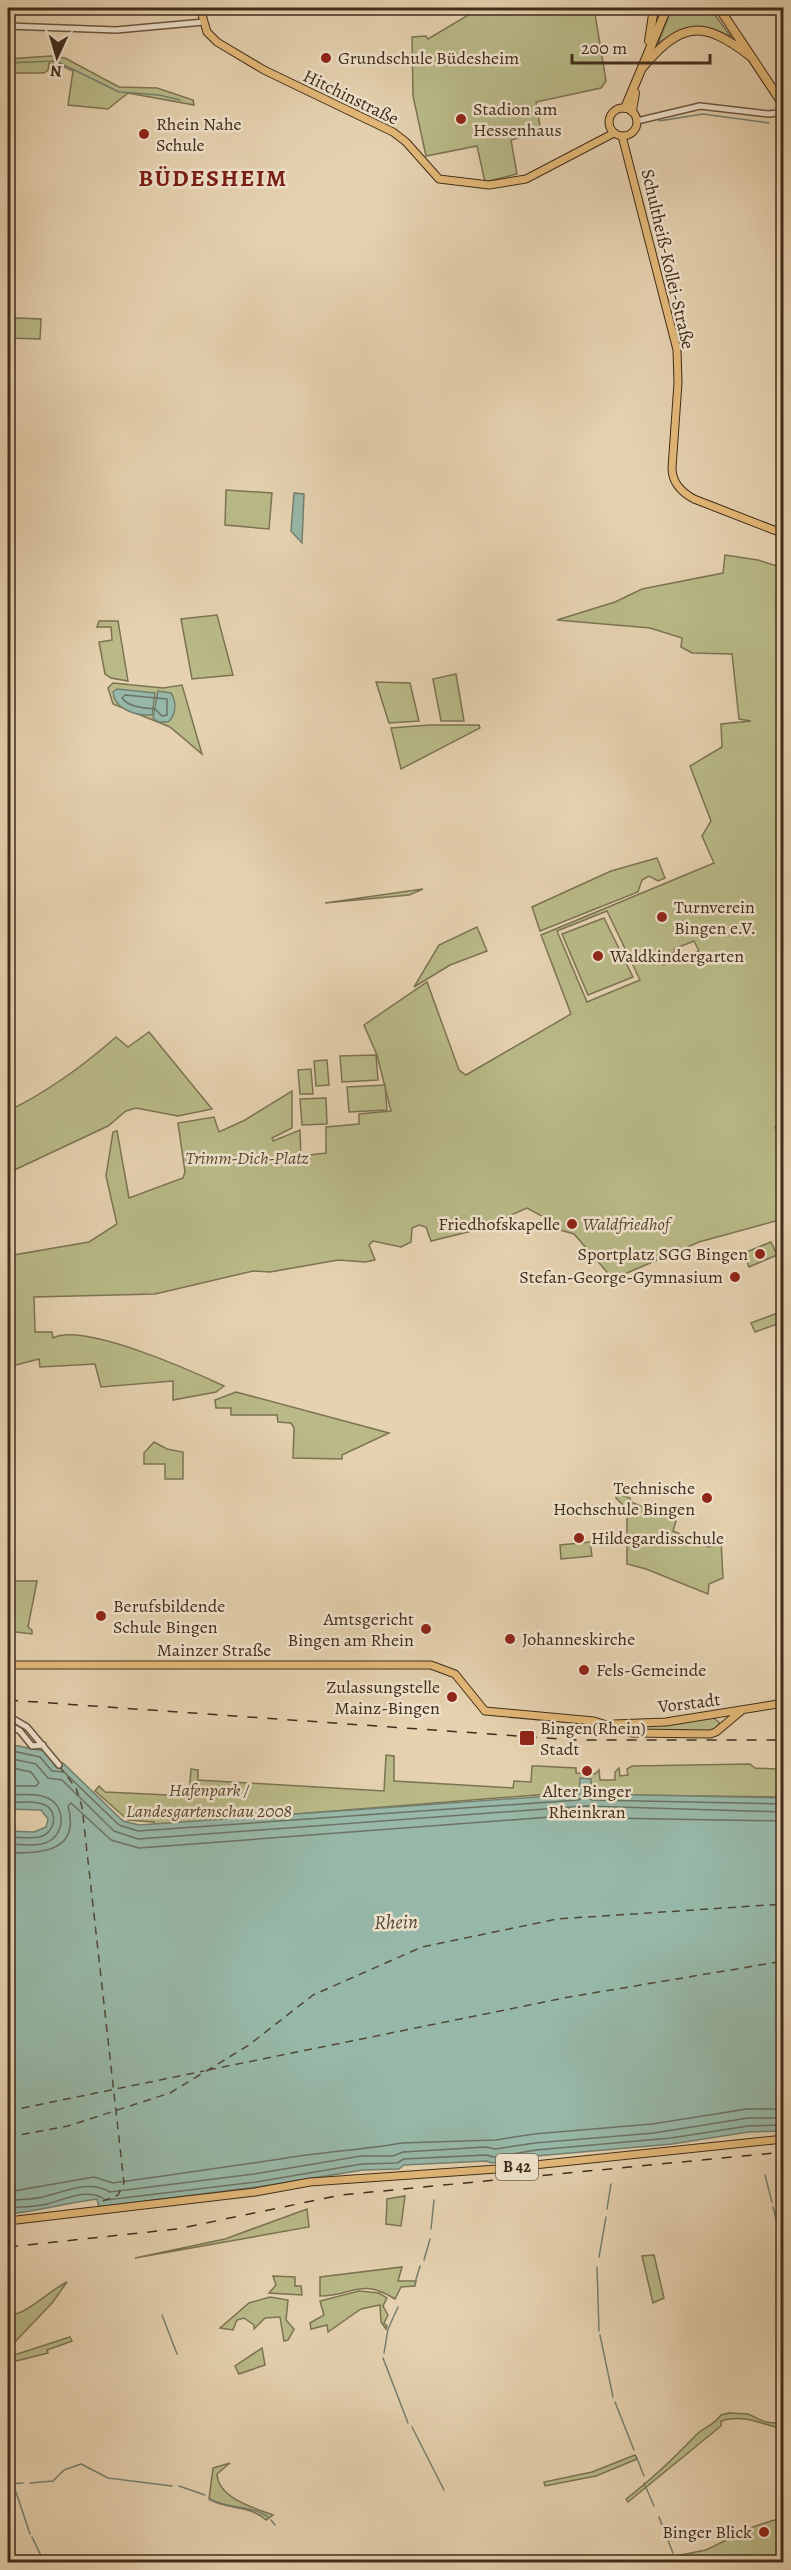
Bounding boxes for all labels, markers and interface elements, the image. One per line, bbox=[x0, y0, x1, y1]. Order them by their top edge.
north arrow bbox=[27, 27, 87, 87]
scale bar bbox=[572, 27, 710, 65]
text: 200 m bbox=[581, 36, 627, 60]
place label: Grundschule Büdesheim bbox=[338, 46, 519, 70]
marker: Grundschule Büdesheim bbox=[319, 51, 333, 65]
text: N bbox=[49, 60, 63, 82]
street label: Hitchinstraße bbox=[299, 64, 403, 130]
place label: Stadion am Hessenhaus bbox=[473, 97, 562, 142]
place label: Rhein Nahe Schule bbox=[156, 112, 242, 157]
marker: Stadion am Hessenhaus bbox=[454, 112, 468, 126]
marker: Rhein Nahe Schule bbox=[137, 127, 151, 141]
district label: BÜDESHEIM bbox=[138, 162, 288, 194]
street label: Schultheiß-Kollei-Straße bbox=[636, 167, 700, 351]
place label: Turnverein Bingen e.V. bbox=[674, 895, 756, 940]
marker: Turnverein Bingen e.V. bbox=[655, 910, 669, 924]
place label: Waldkindergarten bbox=[609, 944, 744, 968]
marker: Waldkindergarten bbox=[591, 949, 605, 963]
park label: Trimm-Dich-Platz bbox=[186, 1146, 309, 1170]
place label: Friedhofskapelle bbox=[438, 1212, 560, 1236]
park label: Waldfriedhof bbox=[582, 1212, 673, 1236]
marker: Friedhofskapelle bbox=[565, 1217, 579, 1231]
place label: Sportplatz SGG Bingen bbox=[578, 1242, 748, 1266]
marker: Sportplatz SGG Bingen bbox=[753, 1247, 767, 1261]
place label: Stefan-George-Gymnasium bbox=[519, 1265, 723, 1289]
marker: Stefan-George-Gymnasium bbox=[728, 1270, 742, 1284]
place label: Technische Hochschule Bingen bbox=[553, 1476, 695, 1521]
marker: Technische Hochschule Bingen bbox=[700, 1491, 714, 1505]
place label: Hildegardisschule bbox=[591, 1526, 724, 1550]
marker: Hildegardisschule bbox=[572, 1531, 586, 1545]
place label: Berufsbildende Schule Bingen bbox=[113, 1594, 225, 1639]
place label: Amtsgericht Bingen am Rhein bbox=[288, 1607, 414, 1652]
marker: Berufsbildende Schule Bingen bbox=[94, 1609, 108, 1623]
marker: Amtsgericht Bingen am Rhein bbox=[419, 1622, 433, 1636]
place label: Johanneskirche bbox=[522, 1627, 635, 1651]
marker: Johanneskirche bbox=[503, 1632, 517, 1646]
street label: Mainzer Straße bbox=[157, 1638, 271, 1662]
place label: Fels-Gemeinde bbox=[596, 1658, 706, 1682]
marker: Fels-Gemeinde bbox=[577, 1663, 591, 1677]
place label: Zulassungstelle Mainz-Bingen bbox=[326, 1675, 440, 1720]
street label: Vorstadt bbox=[655, 1687, 722, 1719]
marker: Zulassungstelle Mainz-Bingen bbox=[445, 1690, 459, 1704]
place label: Bingen(Rhein) Stadt bbox=[540, 1716, 646, 1761]
marker: Bingen(Rhein) Stadt bbox=[518, 1729, 536, 1747]
marker: Alter Binger Rheinkran bbox=[580, 1764, 594, 1778]
park label: Hafenpark / Landesgartenschau 2008 bbox=[126, 1778, 292, 1823]
place label: Alter Binger Rheinkran bbox=[542, 1779, 631, 1824]
water label: Rhein bbox=[374, 1908, 418, 1936]
road number: B 42 bbox=[496, 2154, 538, 2180]
place label: Binger Blick bbox=[662, 2520, 752, 2544]
marker: Binger Blick bbox=[757, 2525, 771, 2539]

